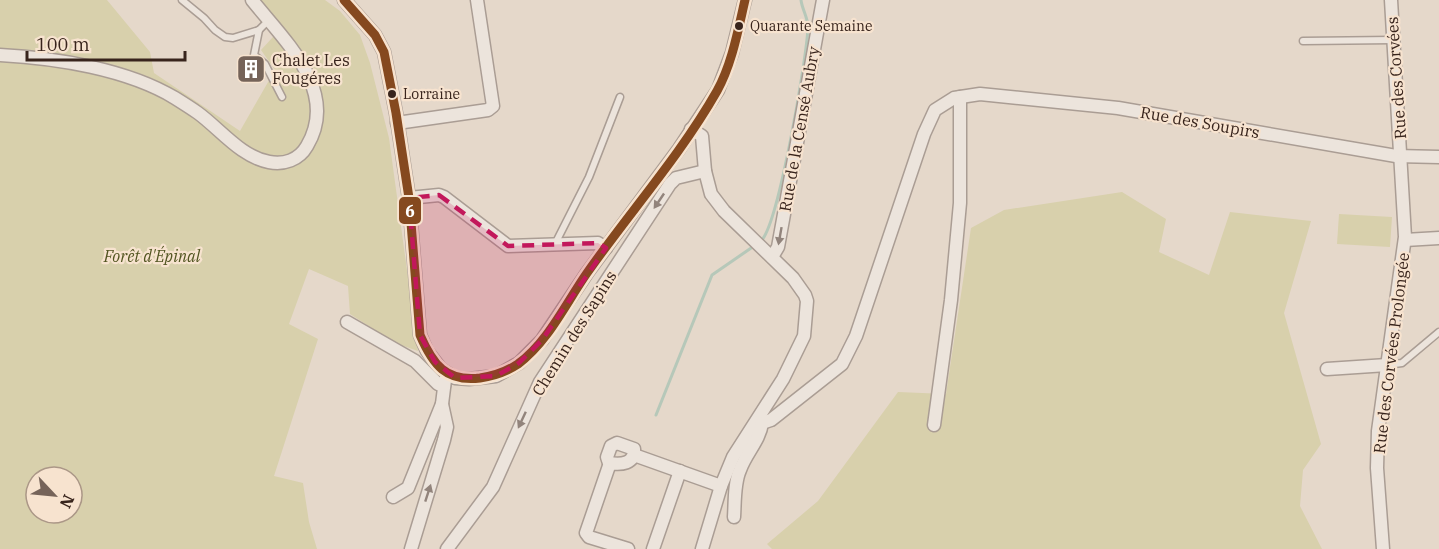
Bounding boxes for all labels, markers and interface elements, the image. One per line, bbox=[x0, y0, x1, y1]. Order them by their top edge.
street label: Rue des Corvées bbox=[1382, 16, 1410, 140]
place label: Quarante Semaine bbox=[750, 17, 872, 35]
marker: Quarante Semaine bbox=[733, 20, 745, 32]
scale bar bbox=[27, 24, 184, 62]
text: 100 m bbox=[36, 33, 90, 56]
street label: Rue de la Censé Aubry bbox=[775, 44, 823, 213]
place label: Chalet Les Fougéres bbox=[272, 50, 350, 88]
building icon: Chalet Les Fougéres bbox=[235, 53, 267, 85]
place label: Lorraine bbox=[403, 85, 460, 103]
marker: Lorraine bbox=[386, 88, 398, 100]
street label: Rue des Soupirs bbox=[1139, 102, 1261, 142]
one-way arrow bbox=[653, 193, 665, 209]
line badge: 6 bbox=[398, 196, 422, 225]
text: 6 bbox=[405, 201, 415, 221]
one-way arrow bbox=[775, 226, 784, 245]
park label: Forêt d'Épinal bbox=[103, 245, 201, 266]
street label: Rue des Corvées Prolongée bbox=[1369, 251, 1413, 455]
street label: Chemin des Sapins bbox=[527, 267, 621, 399]
one-way arrow bbox=[518, 411, 527, 428]
north arrow bbox=[24, 465, 84, 525]
one-way arrow bbox=[424, 484, 433, 502]
text: N bbox=[56, 492, 79, 512]

